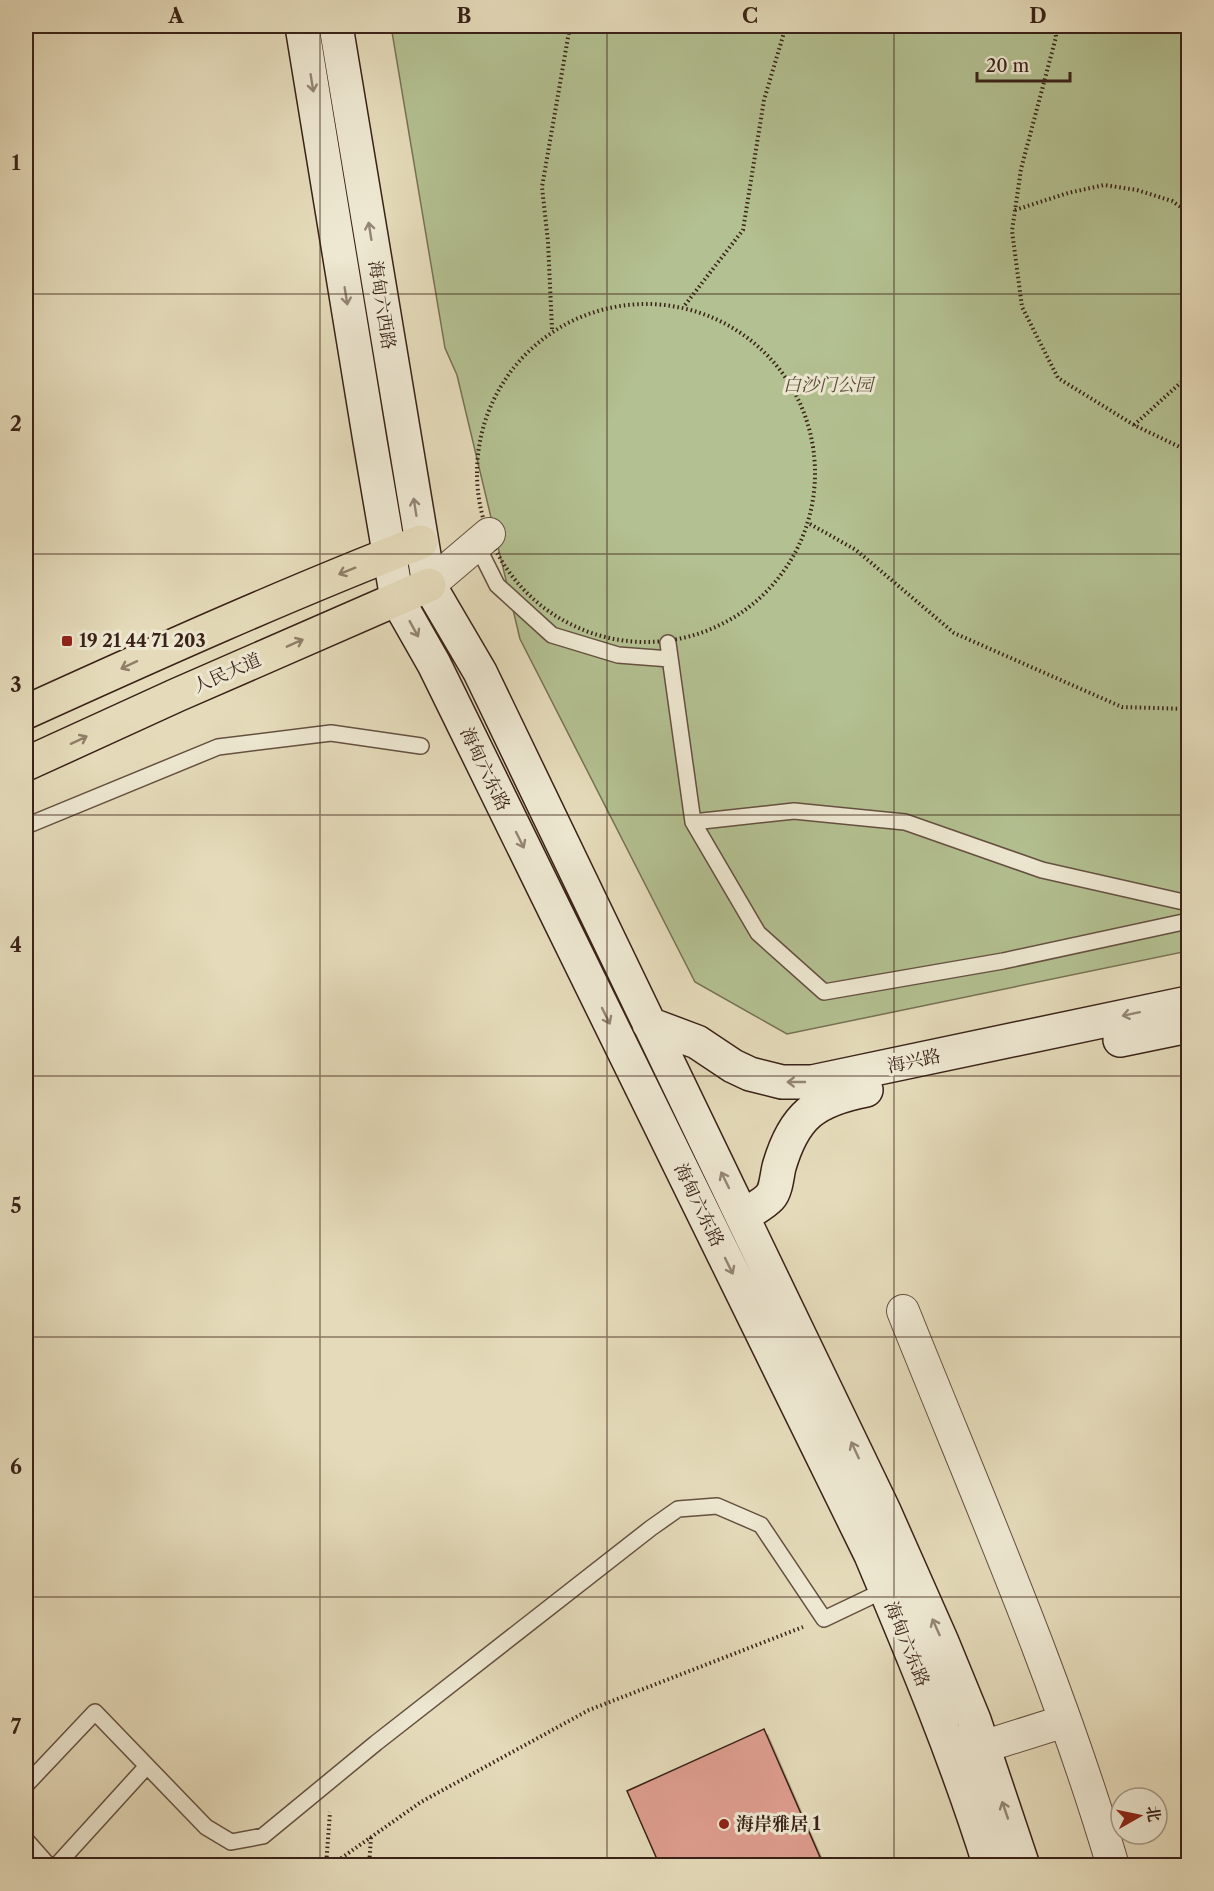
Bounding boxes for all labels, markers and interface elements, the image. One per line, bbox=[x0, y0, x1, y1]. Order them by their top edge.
text: A bbox=[167, 4, 184, 28]
text: B bbox=[457, 4, 472, 28]
text: C bbox=[742, 4, 758, 28]
text: D bbox=[1029, 4, 1047, 28]
scale bar bbox=[977, 45, 1070, 83]
text: 20 m bbox=[986, 55, 1030, 77]
one-way arrow bbox=[306, 73, 317, 93]
text: 1 bbox=[12, 151, 21, 175]
one-way arrow bbox=[364, 222, 375, 242]
street label: 海甸六西路 bbox=[364, 259, 400, 351]
one-way arrow bbox=[341, 286, 352, 306]
park label: 白沙门公园 bbox=[783, 374, 876, 396]
text: 2 bbox=[10, 412, 22, 436]
one-way arrow bbox=[409, 497, 420, 517]
one-way arrow bbox=[338, 566, 356, 577]
one-way arrow bbox=[409, 619, 420, 637]
place label: 19 21 44 71 203 bbox=[79, 630, 206, 652]
marker: 19 21 44 71 203 bbox=[60, 634, 74, 648]
one-way arrow bbox=[285, 637, 304, 648]
street label: 人民大道 bbox=[190, 648, 264, 698]
one-way arrow bbox=[120, 659, 138, 671]
text: 3 bbox=[10, 673, 22, 697]
street label: 海甸六东路 bbox=[455, 724, 515, 814]
one-way arrow bbox=[69, 734, 87, 745]
one-way arrow bbox=[515, 831, 527, 849]
text: 4 bbox=[10, 933, 22, 957]
one-way arrow bbox=[600, 1006, 612, 1024]
one-way arrow bbox=[1122, 1009, 1141, 1021]
street label: 海兴路 bbox=[885, 1045, 943, 1077]
one-way arrow bbox=[787, 1076, 807, 1088]
street label: 海甸六东路 bbox=[669, 1160, 729, 1250]
one-way arrow bbox=[719, 1171, 731, 1189]
text: 5 bbox=[10, 1194, 22, 1218]
one-way arrow bbox=[723, 1257, 735, 1275]
one-way arrow bbox=[849, 1441, 861, 1459]
text: 6 bbox=[10, 1455, 22, 1479]
street label: 海甸六东路 bbox=[880, 1598, 934, 1690]
one-way arrow bbox=[930, 1619, 941, 1637]
text: 7 bbox=[11, 1715, 22, 1739]
north arrow bbox=[1109, 1786, 1169, 1846]
one-way arrow bbox=[999, 1801, 1010, 1820]
text: 北 bbox=[1143, 1804, 1165, 1823]
place label: 海岸雅居 1 bbox=[736, 1813, 821, 1835]
marker: 海岸雅居 1 bbox=[717, 1817, 731, 1831]

